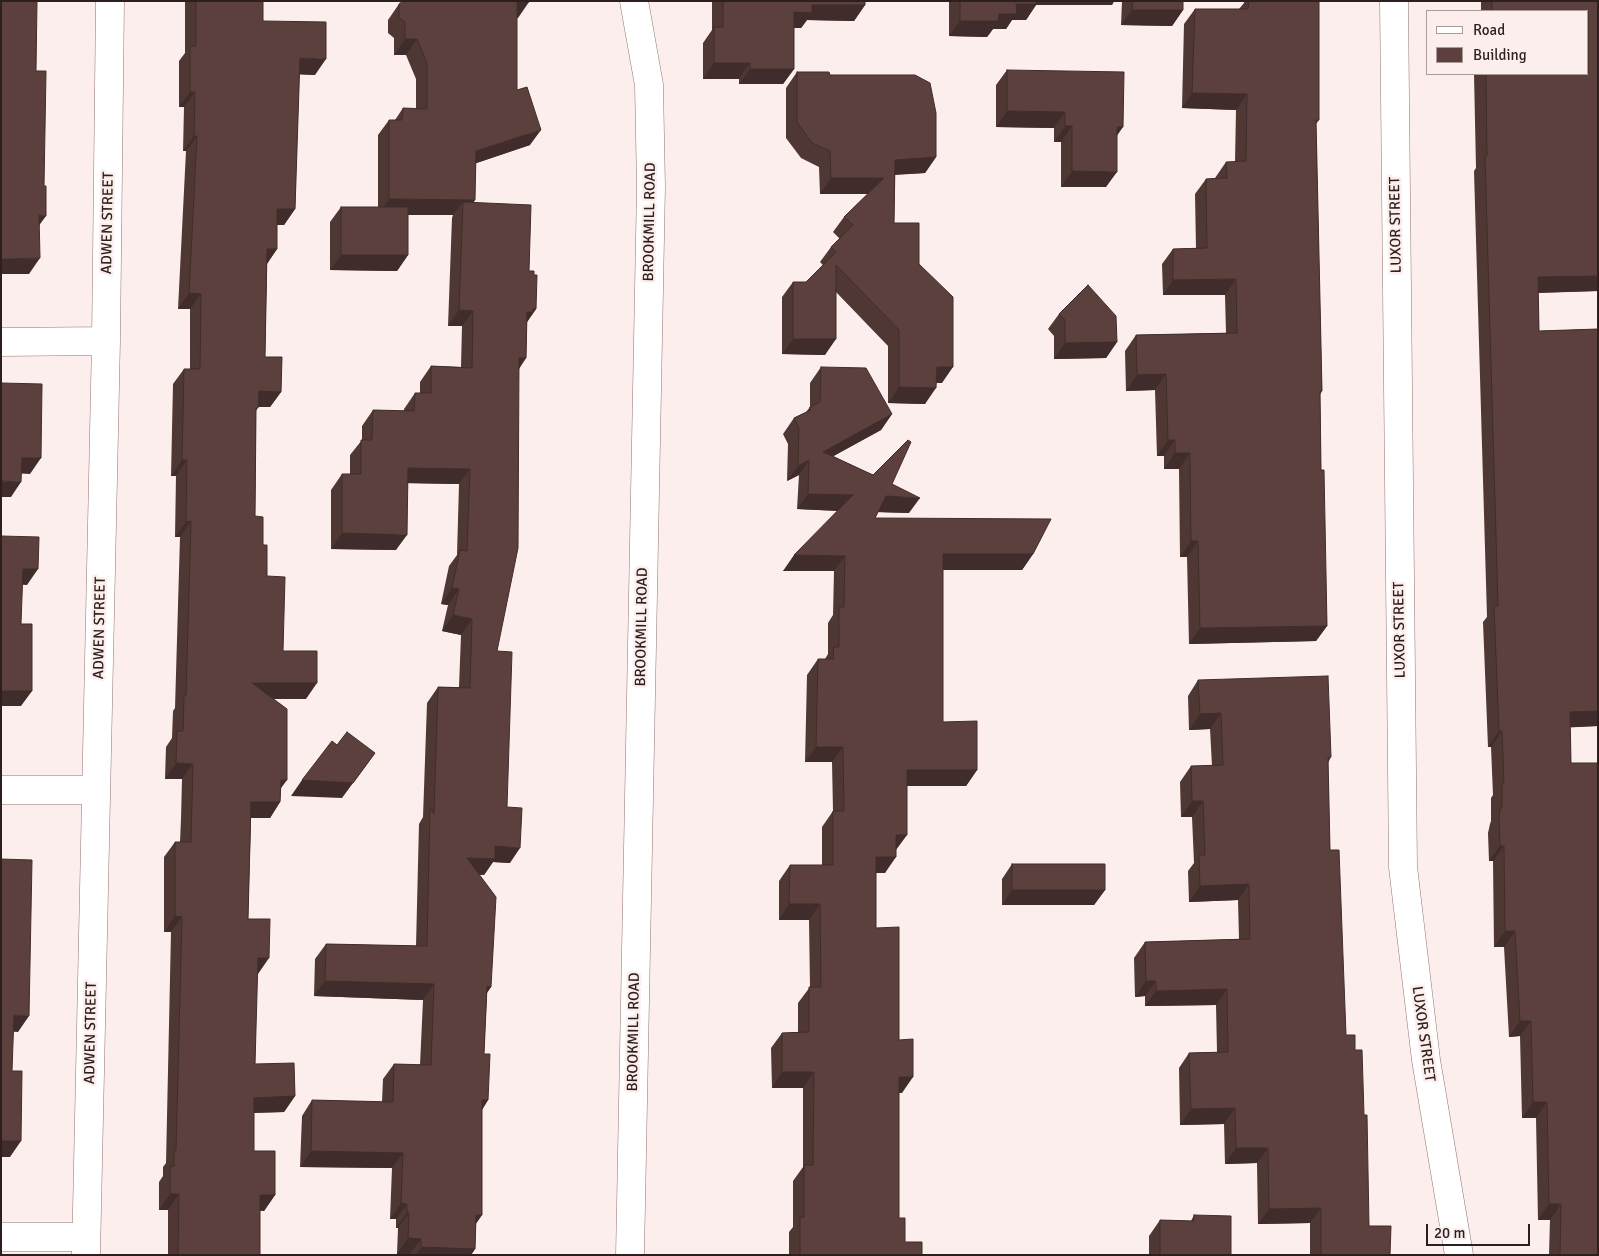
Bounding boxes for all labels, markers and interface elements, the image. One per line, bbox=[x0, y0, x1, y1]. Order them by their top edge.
legend bbox=[1426, 10, 1589, 75]
text: Road bbox=[1473, 21, 1505, 39]
text: Building bbox=[1473, 46, 1527, 64]
street label: BROOKMILL ROAD bbox=[640, 162, 660, 282]
street label: ADWEN STREET bbox=[98, 172, 118, 274]
street label: LUXOR STREET bbox=[1386, 177, 1406, 273]
street label: BROOKMILL ROAD bbox=[632, 567, 652, 687]
street label: ADWEN STREET bbox=[90, 577, 110, 679]
street label: LUXOR STREET bbox=[1390, 582, 1410, 678]
street label: BROOKMILL ROAD bbox=[624, 972, 644, 1092]
street label: ADWEN STREET bbox=[81, 982, 101, 1084]
street label: LUXOR STREET bbox=[1407, 985, 1439, 1083]
scale bar bbox=[1429, 1214, 1533, 1246]
text: 20 m bbox=[1434, 1224, 1465, 1242]

